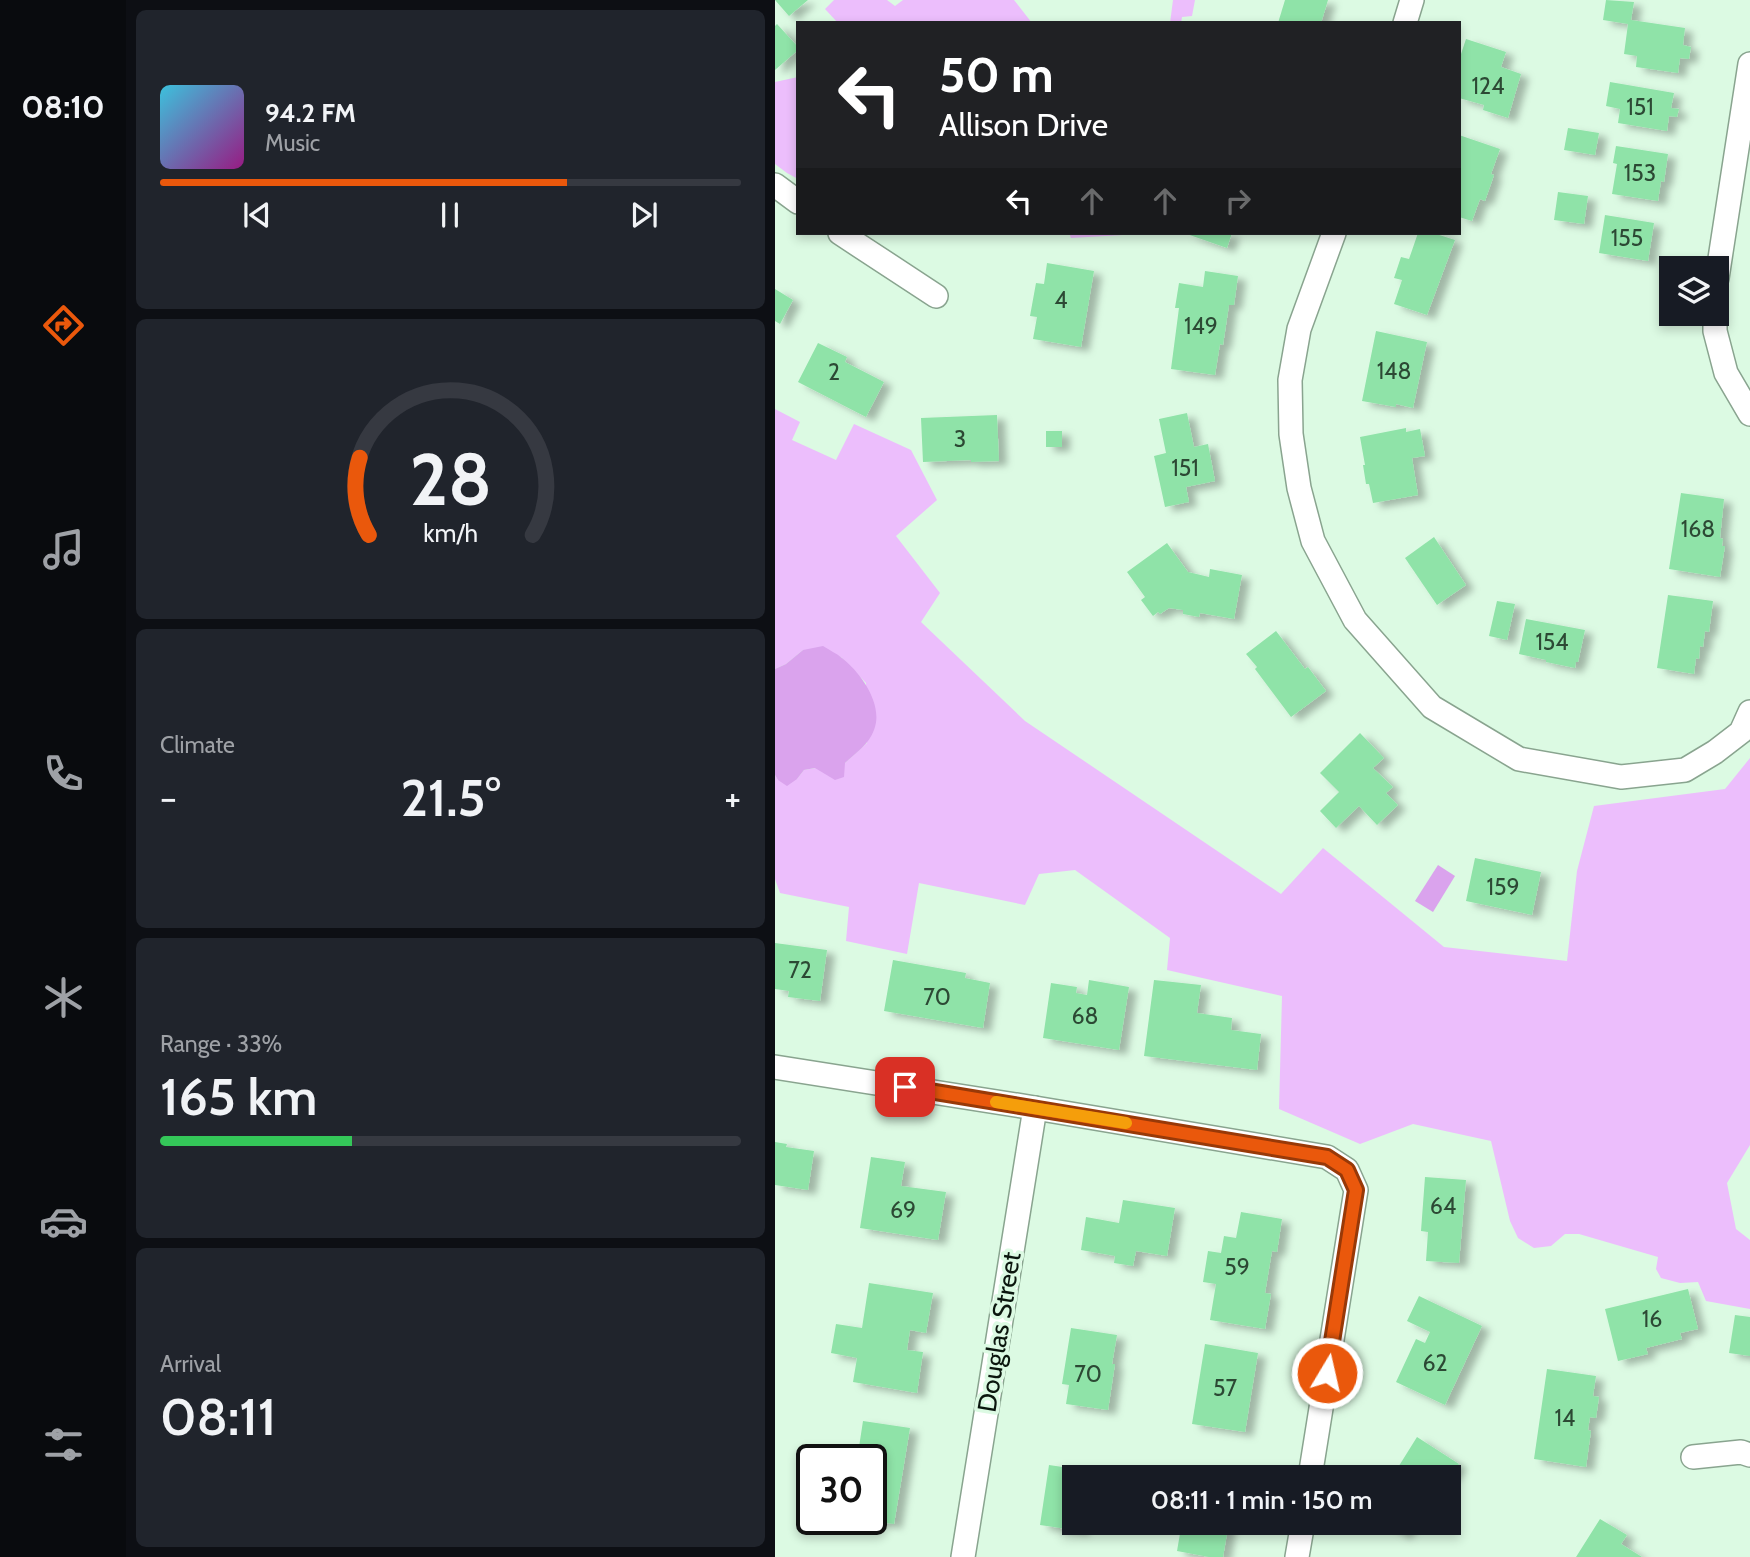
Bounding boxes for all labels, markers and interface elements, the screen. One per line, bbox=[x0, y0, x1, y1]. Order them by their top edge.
text: 50 m bbox=[939, 45, 1054, 104]
icon: left bbox=[824, 49, 915, 140]
house number: 124 bbox=[1472, 72, 1504, 100]
text: 08:10 bbox=[21, 87, 105, 126]
house number: 151 bbox=[1626, 93, 1654, 121]
text: 94.2 FM bbox=[265, 97, 356, 129]
text: Allison Drive bbox=[939, 105, 1108, 144]
text: Music bbox=[265, 129, 320, 157]
house number: 153 bbox=[1624, 159, 1656, 187]
icon: left bbox=[1000, 182, 1038, 220]
icon: ahead bbox=[1073, 182, 1111, 220]
icon: ahead bbox=[1146, 182, 1184, 220]
icon: right bbox=[1219, 182, 1257, 220]
icon: previous bbox=[238, 196, 276, 234]
icon: pause bbox=[431, 196, 469, 234]
icon: next bbox=[625, 196, 663, 234]
house number: 155 bbox=[1611, 224, 1643, 252]
map controls bbox=[1659, 256, 1729, 326]
button: layers bbox=[1659, 256, 1729, 326]
house number: 4 bbox=[1054, 286, 1068, 314]
icon: directions bbox=[39, 301, 88, 350]
house number: 149 bbox=[1184, 312, 1218, 340]
house number: 148 bbox=[1377, 357, 1411, 385]
house number: 2 bbox=[828, 358, 840, 386]
house number: 3 bbox=[954, 425, 966, 453]
text: 28 bbox=[409, 436, 492, 524]
house number: 151 bbox=[1171, 454, 1199, 482]
house number: 168 bbox=[1681, 515, 1715, 543]
text: km/h bbox=[423, 518, 478, 548]
icon: music bbox=[39, 525, 88, 574]
house number: 154 bbox=[1535, 628, 1569, 656]
text: Climate bbox=[160, 731, 235, 759]
icon: phone bbox=[39, 749, 88, 798]
text: 21.5° bbox=[400, 766, 501, 829]
text: − bbox=[160, 774, 177, 821]
text: + bbox=[724, 774, 741, 821]
house number: 159 bbox=[1486, 873, 1520, 901]
house number: 72 bbox=[788, 956, 812, 984]
icon: climate bbox=[39, 973, 88, 1022]
house number: 70 bbox=[923, 983, 951, 1011]
house number: 68 bbox=[1071, 1002, 1099, 1030]
text: Range · 33% bbox=[160, 1030, 282, 1058]
pin bbox=[875, 1057, 935, 1117]
text: 165 km bbox=[160, 1065, 317, 1128]
icon: arrive bbox=[886, 1068, 924, 1106]
house number: 64 bbox=[1430, 1192, 1456, 1220]
house number: 69 bbox=[890, 1196, 916, 1224]
icon: car bbox=[39, 1197, 88, 1246]
street label: Douglas Street bbox=[971, 1249, 1027, 1414]
house number: 59 bbox=[1224, 1253, 1250, 1281]
house number: 16 bbox=[1642, 1305, 1662, 1333]
position arrow bbox=[1290, 1336, 1364, 1410]
house number: 62 bbox=[1422, 1349, 1448, 1377]
text: Arrival bbox=[160, 1350, 221, 1378]
house number: 70 bbox=[1074, 1360, 1102, 1388]
house number: 57 bbox=[1213, 1374, 1237, 1402]
text: 08:11 bbox=[160, 1385, 276, 1448]
house number: 14 bbox=[1555, 1404, 1575, 1432]
icon: filters bbox=[39, 1420, 88, 1469]
speed limit sign: 30 bbox=[796, 1444, 887, 1535]
text: 08:11 · 1 min · 150 m bbox=[1151, 1484, 1372, 1516]

